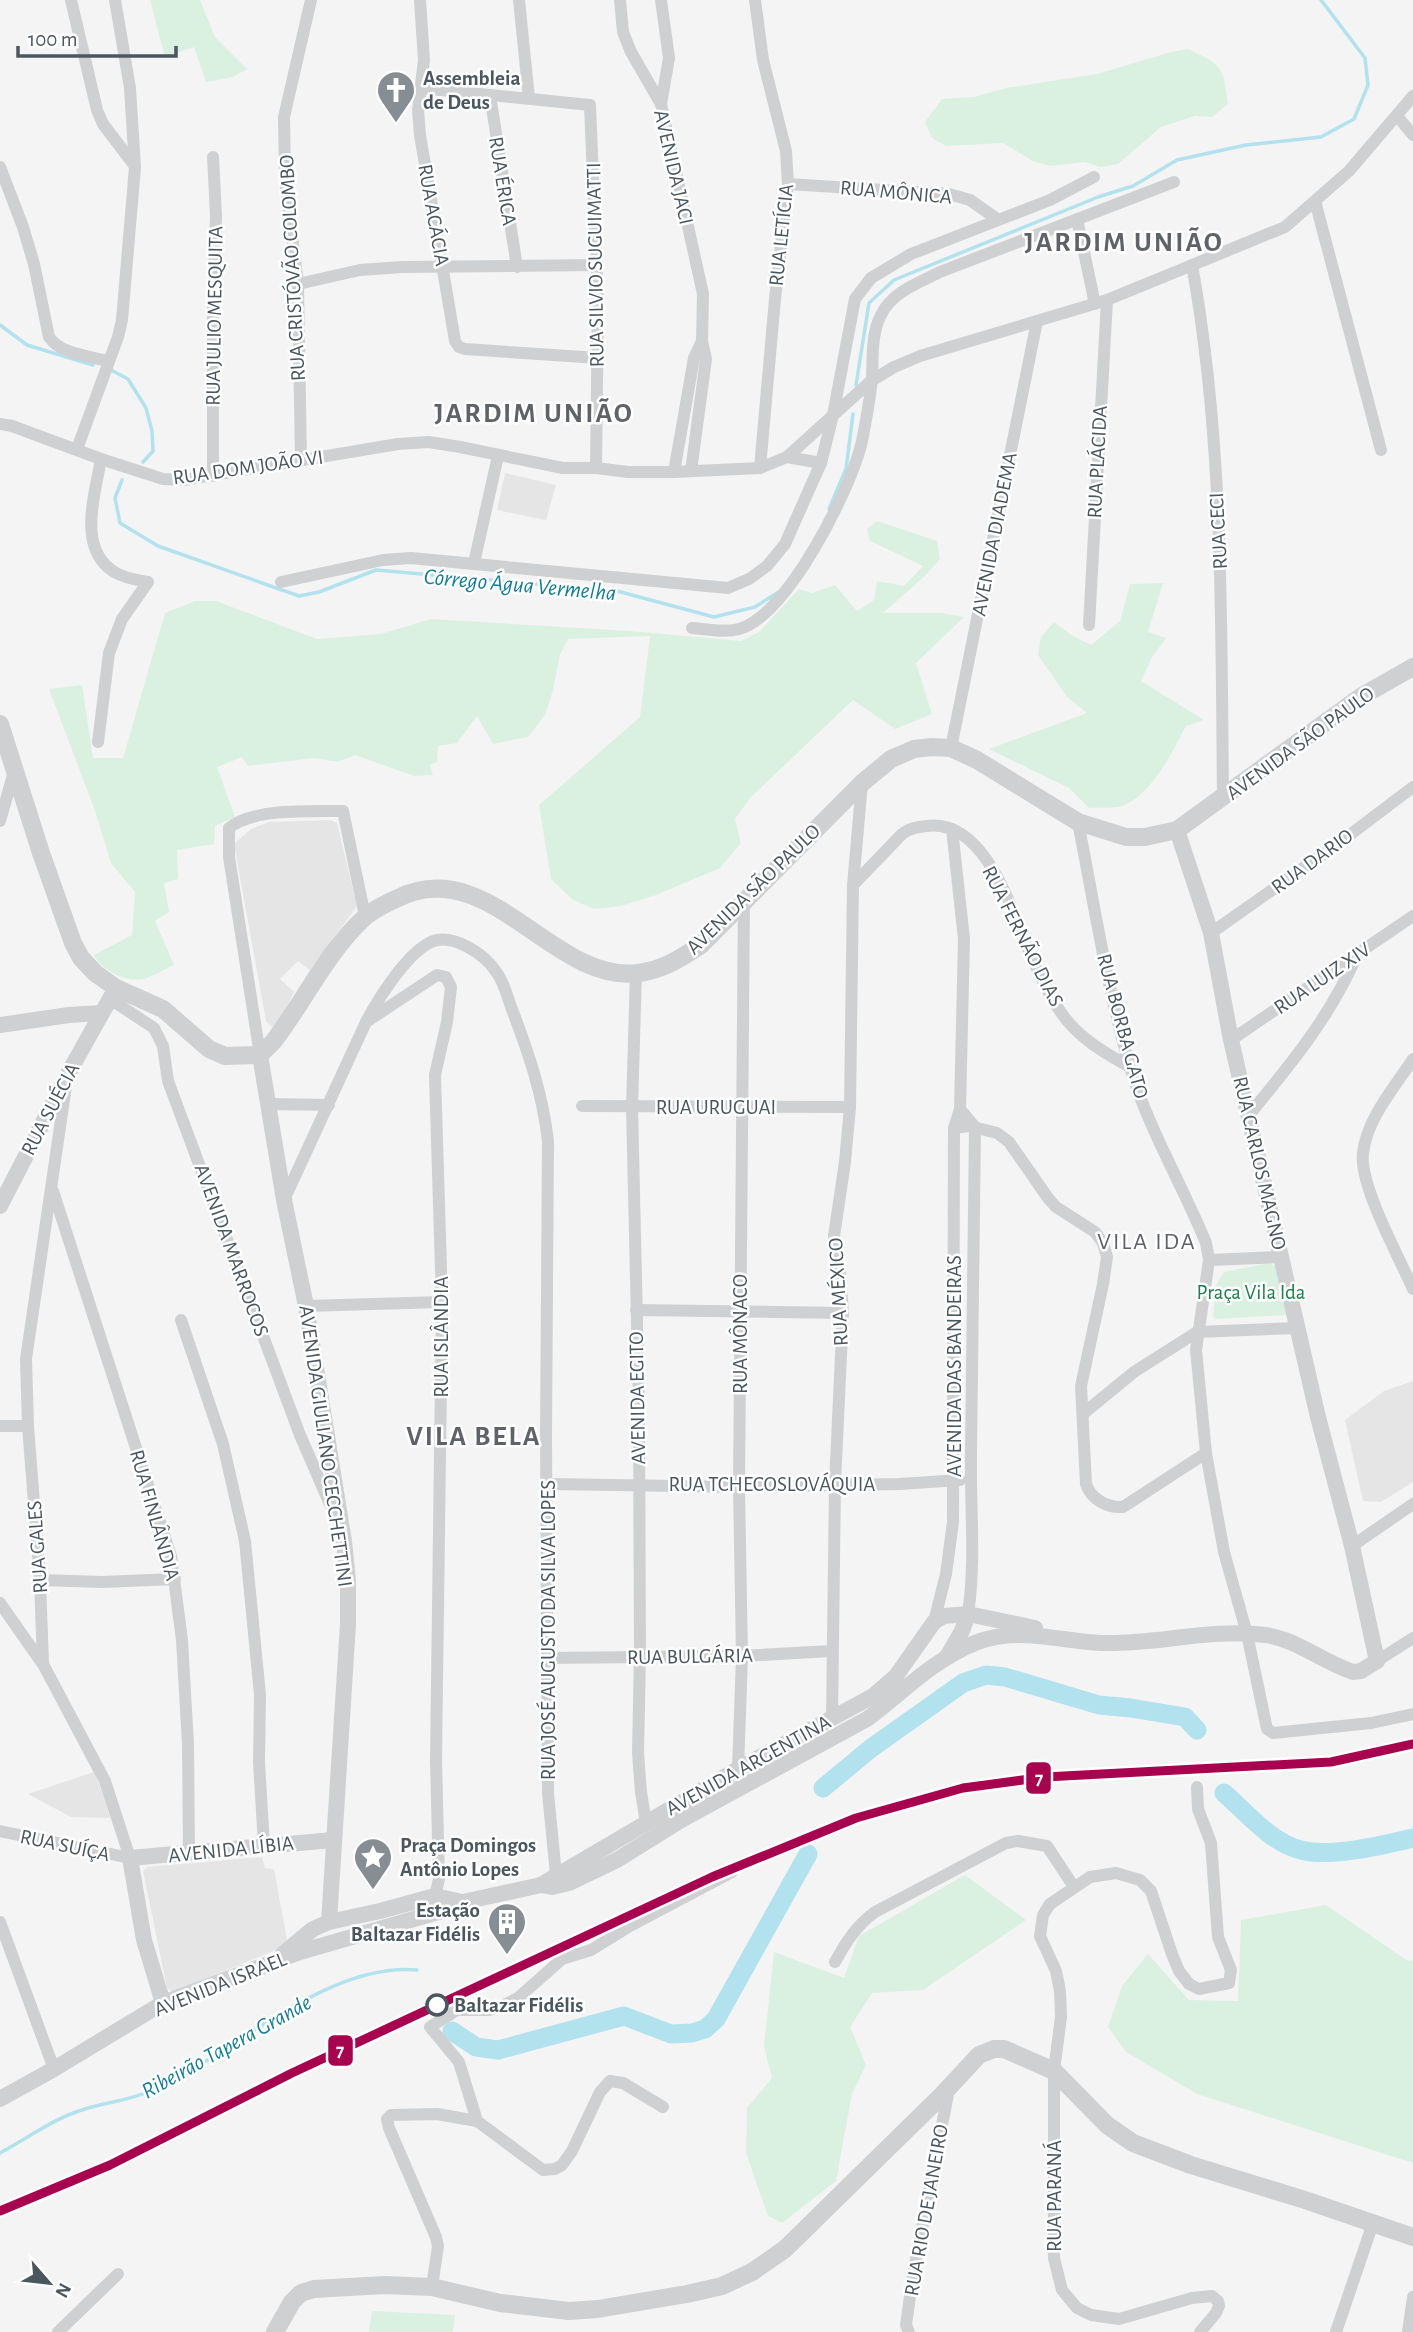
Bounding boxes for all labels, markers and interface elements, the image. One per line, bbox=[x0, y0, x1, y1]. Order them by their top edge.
scale bar bbox=[18, 14, 175, 58]
text: 100 m bbox=[28, 29, 78, 50]
place label: Assembleia de Deus bbox=[423, 68, 521, 113]
church icon: Assembleia de Deus bbox=[375, 69, 417, 124]
street label: AVENIDA JACI bbox=[650, 108, 697, 227]
street label: RUA ÉRICA bbox=[485, 135, 522, 227]
street label: RUA CRISTÓVÃO COLOMBO bbox=[274, 154, 309, 382]
street label: RUA ACÁCIA bbox=[414, 162, 455, 268]
street label: RUA SILVIO SUGUIMATTI bbox=[583, 162, 608, 368]
street label: RUA MÔNICA bbox=[839, 175, 953, 208]
street label: RUA LETÍCIA bbox=[764, 183, 797, 287]
street label: RUA JULIO MESQUITA bbox=[202, 226, 227, 406]
district label: JARDIM UNIÃO bbox=[1024, 227, 1224, 257]
district label: JARDIM UNIÃO bbox=[434, 398, 634, 428]
street label: RUA PLÁCIDA bbox=[1082, 405, 1111, 519]
street label: RUA DOM JOÃO VI bbox=[171, 445, 325, 488]
street label: AVENIDA DIADEMA bbox=[968, 451, 1021, 618]
street label: RUA CECI bbox=[1206, 492, 1231, 570]
water label: Córrego Água Vermelha bbox=[423, 563, 617, 605]
street label: AVENIDA SÃO PAULO bbox=[1221, 681, 1378, 804]
street label: AVENIDA SÃO PAULO bbox=[681, 819, 824, 958]
street label: RUA DARIO bbox=[1268, 825, 1357, 898]
street label: RUA FERNÃO DIAS bbox=[978, 862, 1069, 1010]
street label: RUA LUIZ XIV bbox=[1270, 939, 1374, 1018]
street label: RUA BORBA GATO bbox=[1093, 951, 1152, 1101]
street label: RUA SUÉCIA bbox=[16, 1059, 83, 1159]
street label: RUA CARLOS MAGNO bbox=[1229, 1074, 1290, 1252]
street label: RUA URUGUAI bbox=[656, 1097, 776, 1118]
street label: AVENIDA MARROCOS bbox=[191, 1161, 273, 1339]
district label: VILA IDA bbox=[1097, 1230, 1197, 1254]
street label: RUA MÉXICO bbox=[823, 1237, 852, 1347]
street label: AVENIDA DAS BANDEIRAS bbox=[944, 1255, 965, 1477]
street label: RUA MÔNACO bbox=[728, 1274, 751, 1394]
street label: RUA ISLÂNDIA bbox=[429, 1276, 452, 1398]
park label: Praça Vila Ida bbox=[1197, 1282, 1306, 1303]
street label: AVENIDA GIULIANO CECCHETTINI bbox=[295, 1304, 356, 1588]
street label: AVENIDA EGITO bbox=[626, 1331, 649, 1465]
district label: VILA BELA bbox=[406, 1423, 542, 1451]
street label: RUA FINLÂNDIA bbox=[126, 1447, 185, 1583]
street label: RUA TCHECOSLOVÁQUIA bbox=[669, 1472, 875, 1495]
street label: RUA JOSÉ AUGUSTO DA SILVA LOPES bbox=[536, 1480, 559, 1780]
street label: RUA GALES bbox=[24, 1500, 51, 1594]
street label: RUA BULGÁRIA bbox=[627, 1643, 753, 1668]
street label: AVENIDA ARGENTINA bbox=[662, 1711, 834, 1820]
line badge: 7 bbox=[1025, 1761, 1052, 1795]
text: 7 bbox=[1035, 1770, 1043, 1789]
street label: RUA SUÍÇA bbox=[18, 1824, 112, 1865]
street label: AVENIDA LÍBIA bbox=[167, 1830, 295, 1867]
place label: Praça Domingos Antônio Lopes bbox=[400, 1835, 536, 1880]
place icon: Praça Domingos Antônio Lopes bbox=[352, 1836, 394, 1891]
place label: Estação Baltazar Fidélis bbox=[351, 1900, 480, 1945]
building icon: Estação Baltazar Fidélis bbox=[486, 1901, 528, 1956]
street label: AVENIDA ISRAEL bbox=[151, 1948, 290, 2021]
water label: Ribeirão Tapera Grande bbox=[138, 1991, 316, 2104]
marker: Baltazar Fidélis bbox=[426, 1994, 448, 2016]
place label: Baltazar Fidélis bbox=[454, 1995, 583, 2016]
line badge: 7 bbox=[327, 2034, 354, 2067]
text: 7 bbox=[336, 2042, 344, 2061]
street label: RUA RIO DE JANEIRO bbox=[901, 2123, 952, 2298]
street label: RUA PARANÁ bbox=[1042, 2140, 1065, 2252]
north arrow bbox=[14, 2248, 84, 2318]
text: N bbox=[51, 2280, 74, 2301]

